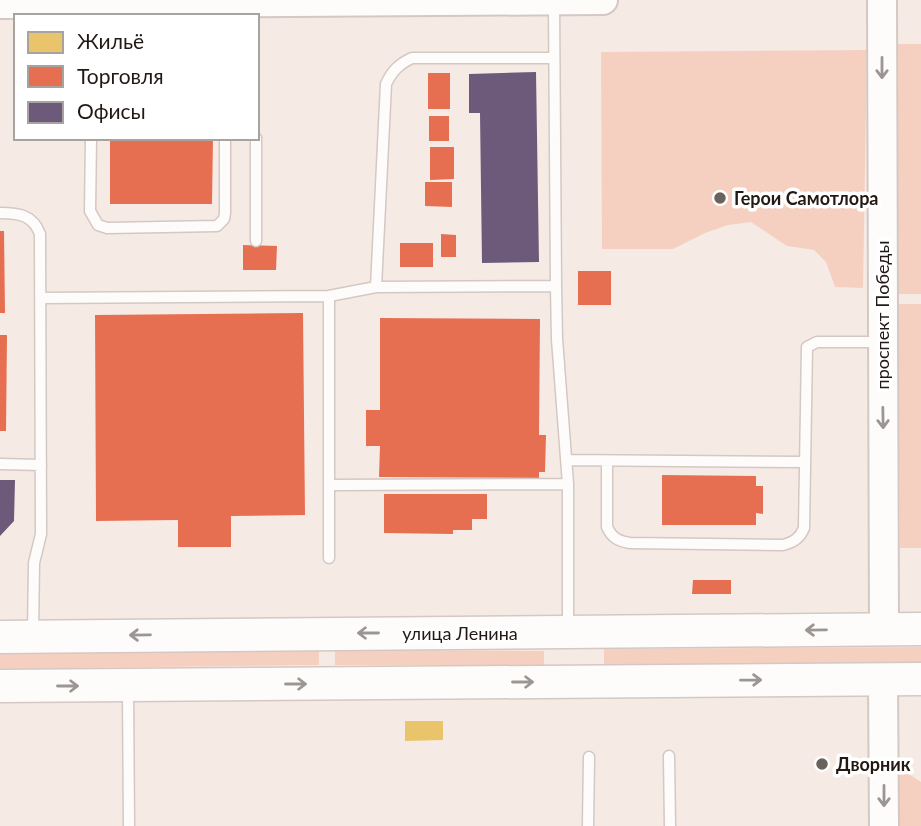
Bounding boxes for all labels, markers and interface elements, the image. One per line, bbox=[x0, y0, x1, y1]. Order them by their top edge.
legend bbox=[14, 14, 259, 140]
text: Жильё bbox=[77, 28, 144, 53]
one-way arrow bbox=[875, 56, 889, 79]
text: Торговля bbox=[77, 63, 164, 88]
text: Офисы bbox=[77, 98, 146, 123]
place label: Герои Самотлора bbox=[734, 187, 879, 209]
marker: Герои Самотлора bbox=[712, 190, 728, 206]
street label: проспект Победы bbox=[871, 241, 893, 389]
one-way arrow bbox=[876, 406, 889, 429]
street label: улица Ленина bbox=[402, 622, 518, 644]
one-way arrow bbox=[804, 623, 827, 637]
one-way arrow bbox=[356, 626, 379, 640]
one-way arrow bbox=[129, 629, 152, 642]
one-way arrow bbox=[739, 673, 762, 687]
one-way arrow bbox=[511, 675, 534, 689]
one-way arrow bbox=[284, 677, 307, 691]
one-way arrow bbox=[56, 679, 79, 693]
place label: Дворник bbox=[836, 753, 911, 775]
marker: Дворник bbox=[814, 756, 830, 772]
one-way arrow bbox=[877, 784, 891, 807]

